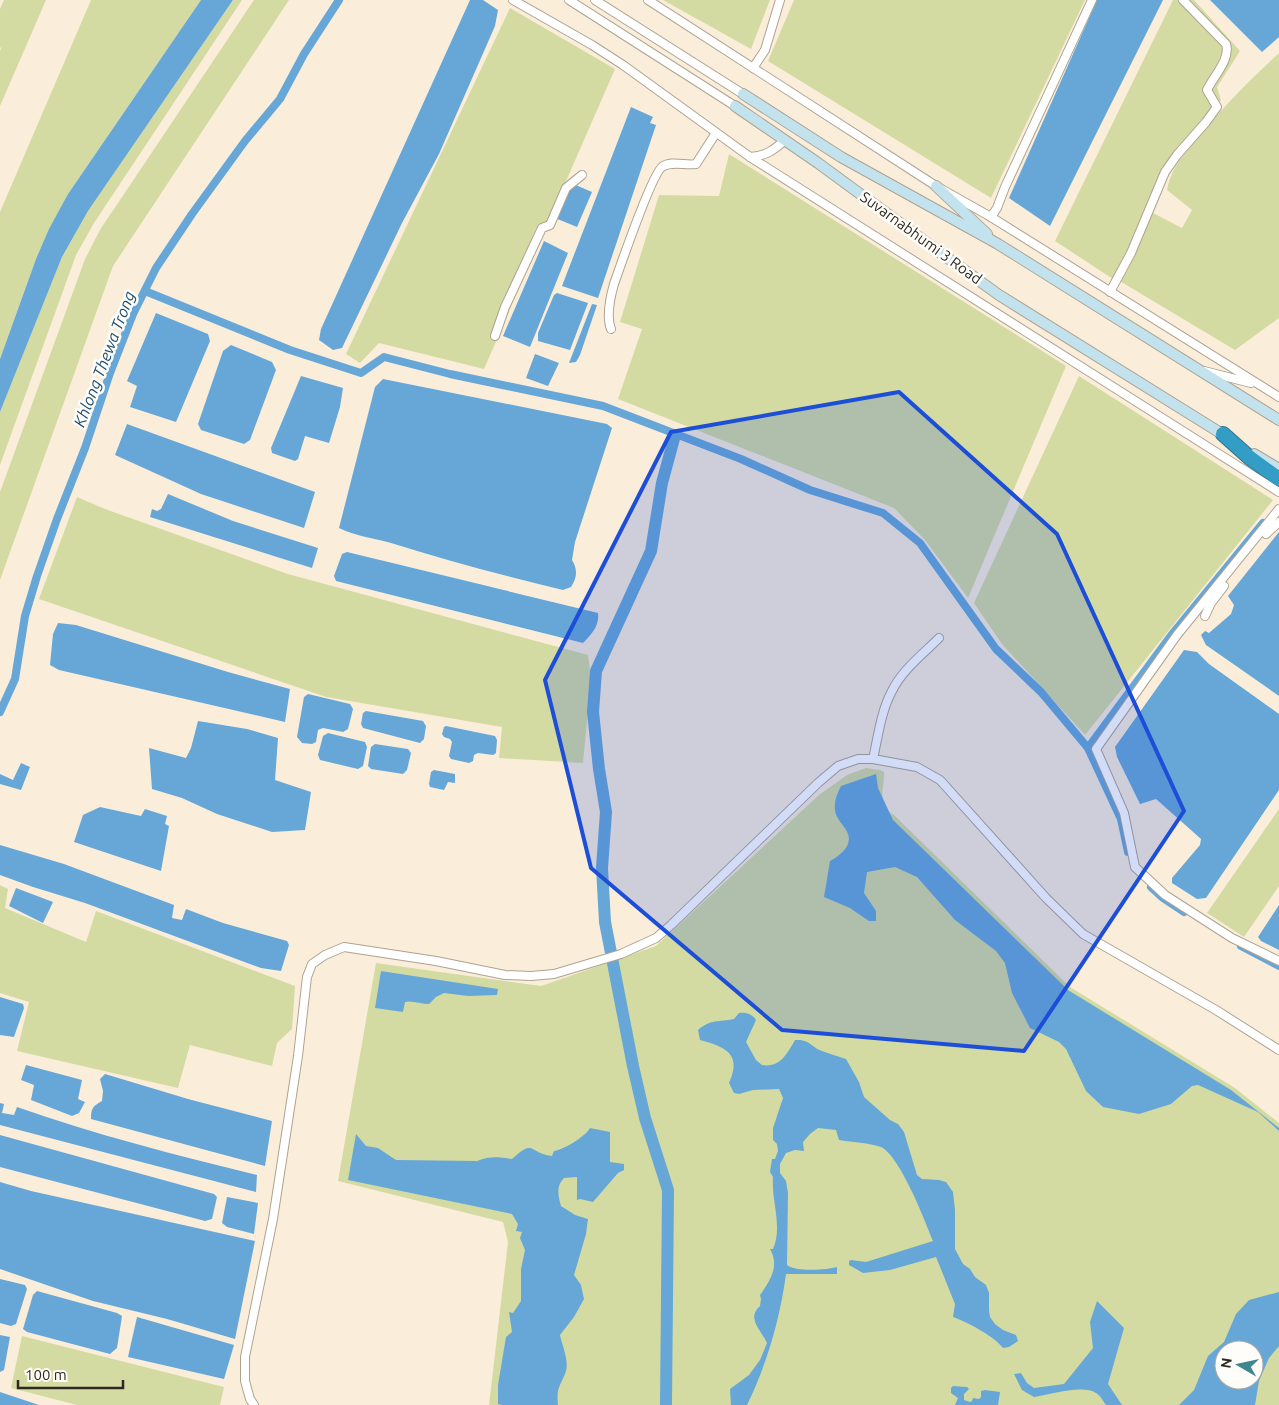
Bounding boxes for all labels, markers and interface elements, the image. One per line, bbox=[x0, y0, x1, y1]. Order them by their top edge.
street label: Suvarnabhumi 3 Road bbox=[857, 188, 985, 287]
water label: Khlong Thewa Trong bbox=[70, 288, 138, 429]
north arrow bbox=[1214, 1340, 1264, 1390]
text: N bbox=[1217, 1357, 1235, 1369]
scale bar bbox=[18, 1358, 122, 1390]
text: 100 m bbox=[25, 1366, 67, 1383]

